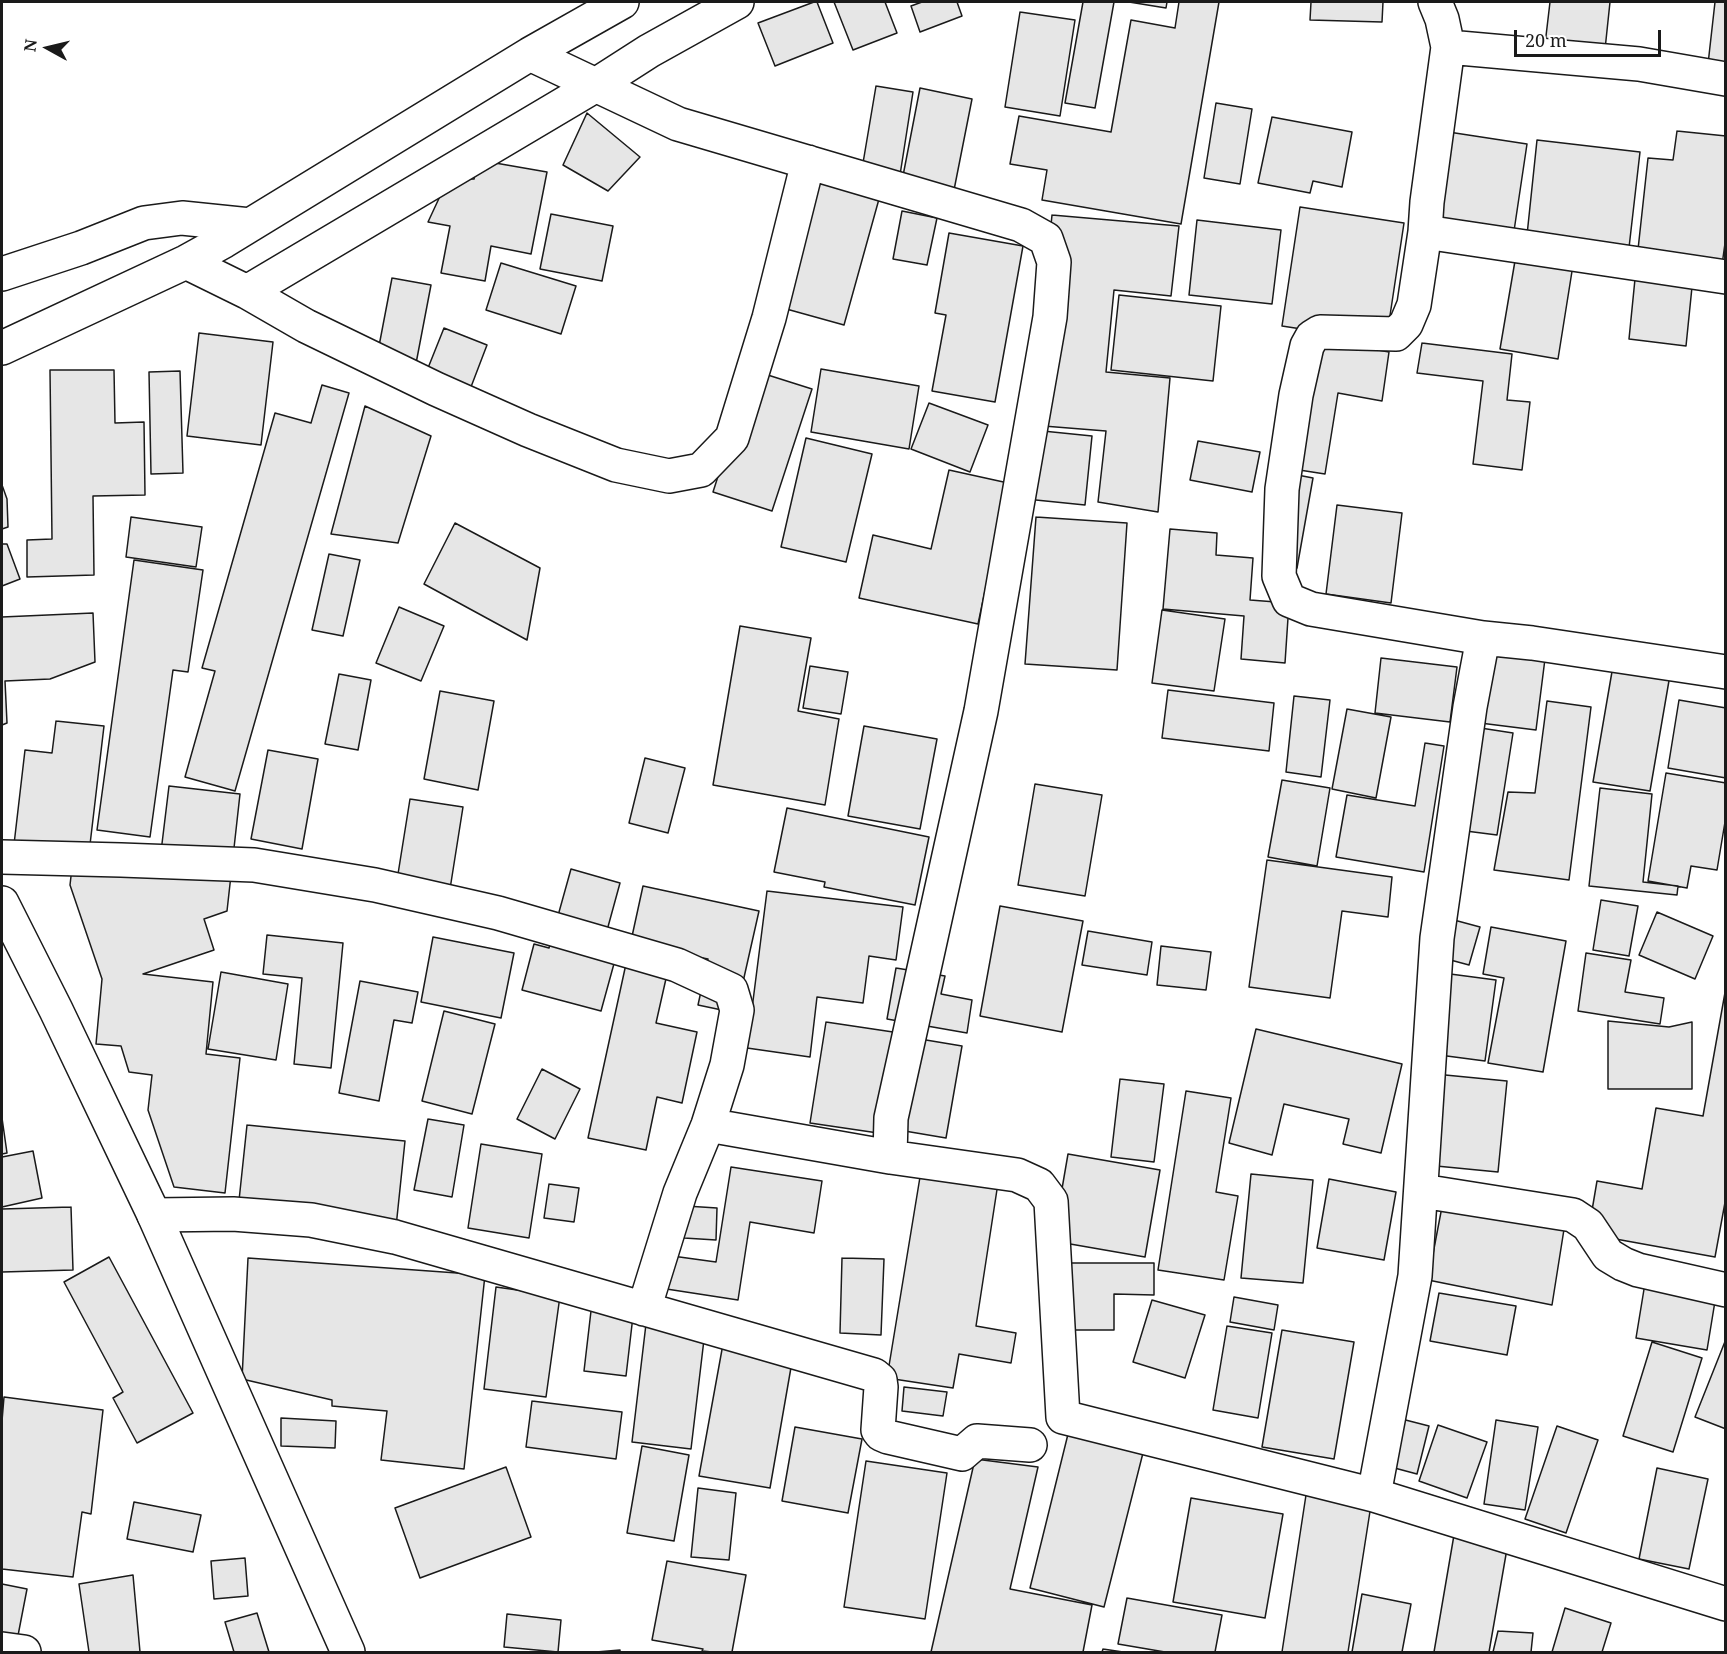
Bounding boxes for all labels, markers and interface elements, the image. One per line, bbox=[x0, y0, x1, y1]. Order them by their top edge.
north arrow bbox=[18, 18, 78, 78]
scale bar bbox=[1517, 18, 1664, 56]
text: 20 m bbox=[1525, 28, 1567, 52]
text: N bbox=[18, 38, 42, 53]

